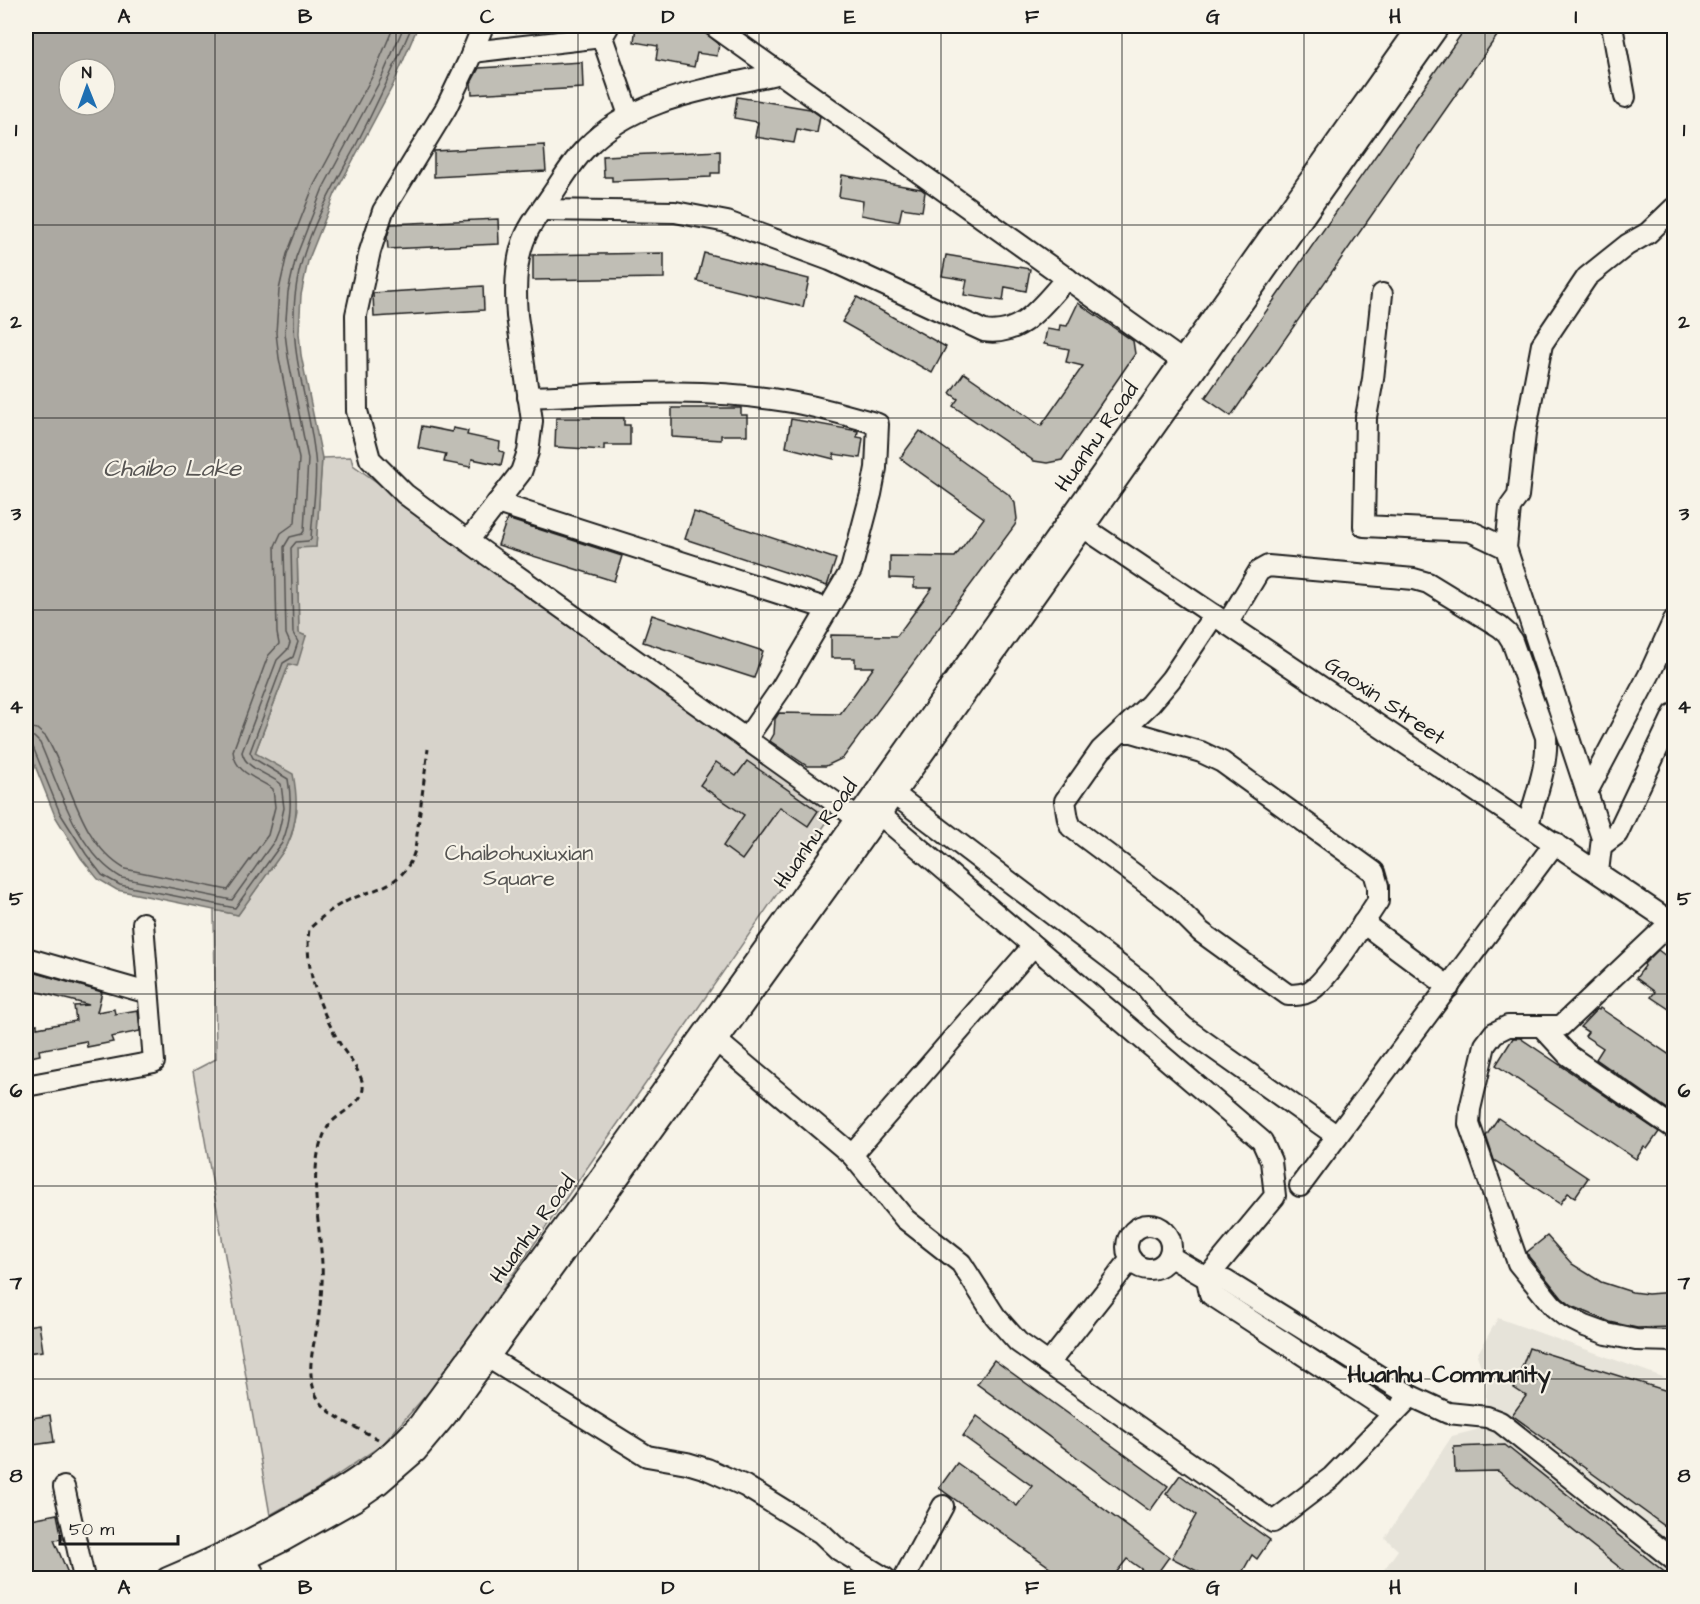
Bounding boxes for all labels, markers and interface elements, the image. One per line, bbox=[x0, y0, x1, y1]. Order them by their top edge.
text: A bbox=[118, 3, 131, 31]
text: B bbox=[298, 3, 313, 31]
text: C bbox=[480, 3, 495, 31]
text: D bbox=[662, 3, 675, 31]
text: E bbox=[844, 3, 856, 31]
text: F bbox=[1025, 3, 1040, 31]
text: G bbox=[1206, 3, 1220, 31]
text: H bbox=[1389, 3, 1401, 31]
text: I bbox=[1574, 3, 1578, 31]
north arrow bbox=[57, 57, 117, 117]
text: N bbox=[82, 62, 92, 84]
text: 1 bbox=[15, 116, 18, 144]
text: 1 bbox=[1683, 116, 1686, 144]
text: 2 bbox=[9, 308, 22, 336]
text: 2 bbox=[1677, 308, 1690, 336]
street label: Huanhu Road bbox=[1048, 376, 1146, 498]
water label: Chaibo Lake bbox=[103, 452, 242, 486]
text: 3 bbox=[10, 500, 22, 528]
text: 3 bbox=[1678, 500, 1690, 528]
street label: Gaoxin Street bbox=[1318, 649, 1452, 753]
text: 4 bbox=[9, 693, 23, 721]
text: 4 bbox=[1677, 693, 1691, 721]
street label: Huanhu Road bbox=[767, 773, 865, 895]
park label: Chaibohuxiuxian Square bbox=[445, 838, 593, 894]
text: 5 bbox=[9, 885, 24, 913]
text: 5 bbox=[1677, 885, 1692, 913]
text: 6 bbox=[10, 1077, 23, 1105]
text: 6 bbox=[1678, 1077, 1691, 1105]
street label: Huanhu Road bbox=[483, 1168, 583, 1290]
text: 7 bbox=[9, 1269, 23, 1297]
text: 7 bbox=[1677, 1269, 1691, 1297]
district label: Huanhu Community bbox=[1347, 1358, 1551, 1394]
text: 8 bbox=[10, 1462, 23, 1490]
text: 8 bbox=[1678, 1462, 1691, 1490]
scale bar bbox=[60, 1508, 178, 1546]
text: 50 m bbox=[69, 1517, 114, 1542]
text: A bbox=[118, 1574, 131, 1602]
text: B bbox=[298, 1574, 313, 1602]
text: C bbox=[480, 1574, 495, 1602]
text: D bbox=[662, 1574, 675, 1602]
text: E bbox=[844, 1574, 856, 1602]
text: F bbox=[1025, 1574, 1040, 1602]
text: G bbox=[1206, 1574, 1220, 1602]
text: H bbox=[1389, 1574, 1401, 1602]
text: I bbox=[1574, 1574, 1578, 1602]

